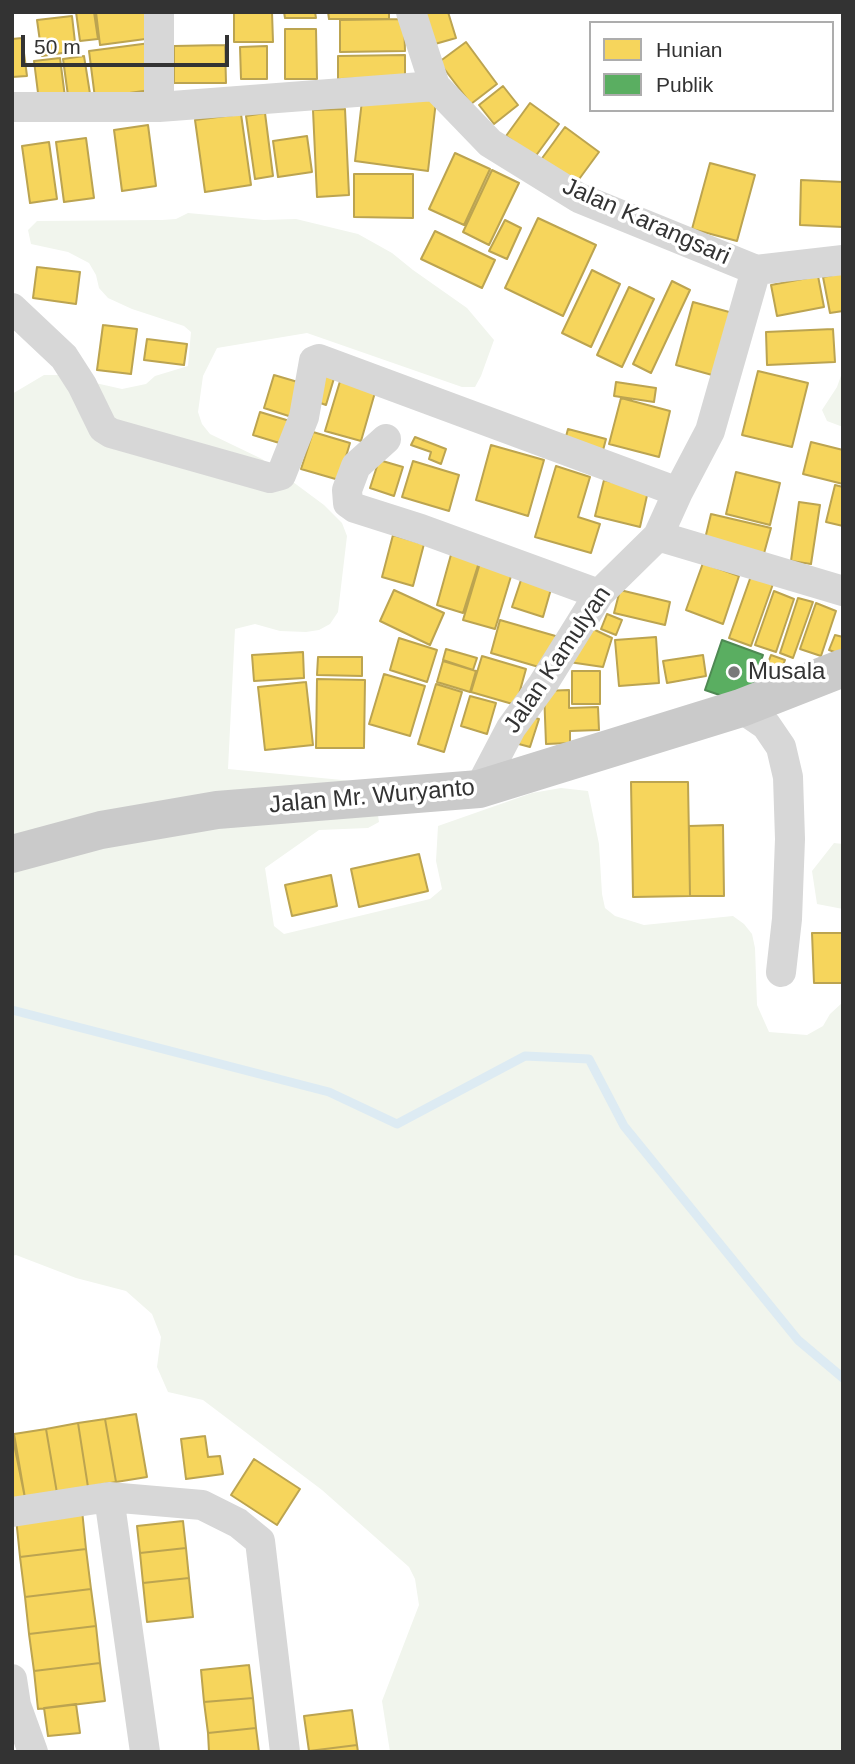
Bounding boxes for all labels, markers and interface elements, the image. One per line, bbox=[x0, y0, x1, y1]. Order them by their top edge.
scale bar bbox=[24, 21, 233, 65]
legend bbox=[589, 21, 834, 112]
text: 50 m bbox=[34, 35, 81, 58]
text: Hunian bbox=[656, 38, 723, 61]
text: Publik bbox=[656, 73, 713, 96]
street label: Jalan Karangsari bbox=[558, 172, 734, 272]
street label: Jalan Kamulyan bbox=[498, 581, 618, 739]
place label: Musala bbox=[748, 658, 825, 686]
marker: Musala bbox=[726, 664, 742, 680]
street label: Jalan Mr. Wuryanto bbox=[268, 774, 476, 820]

